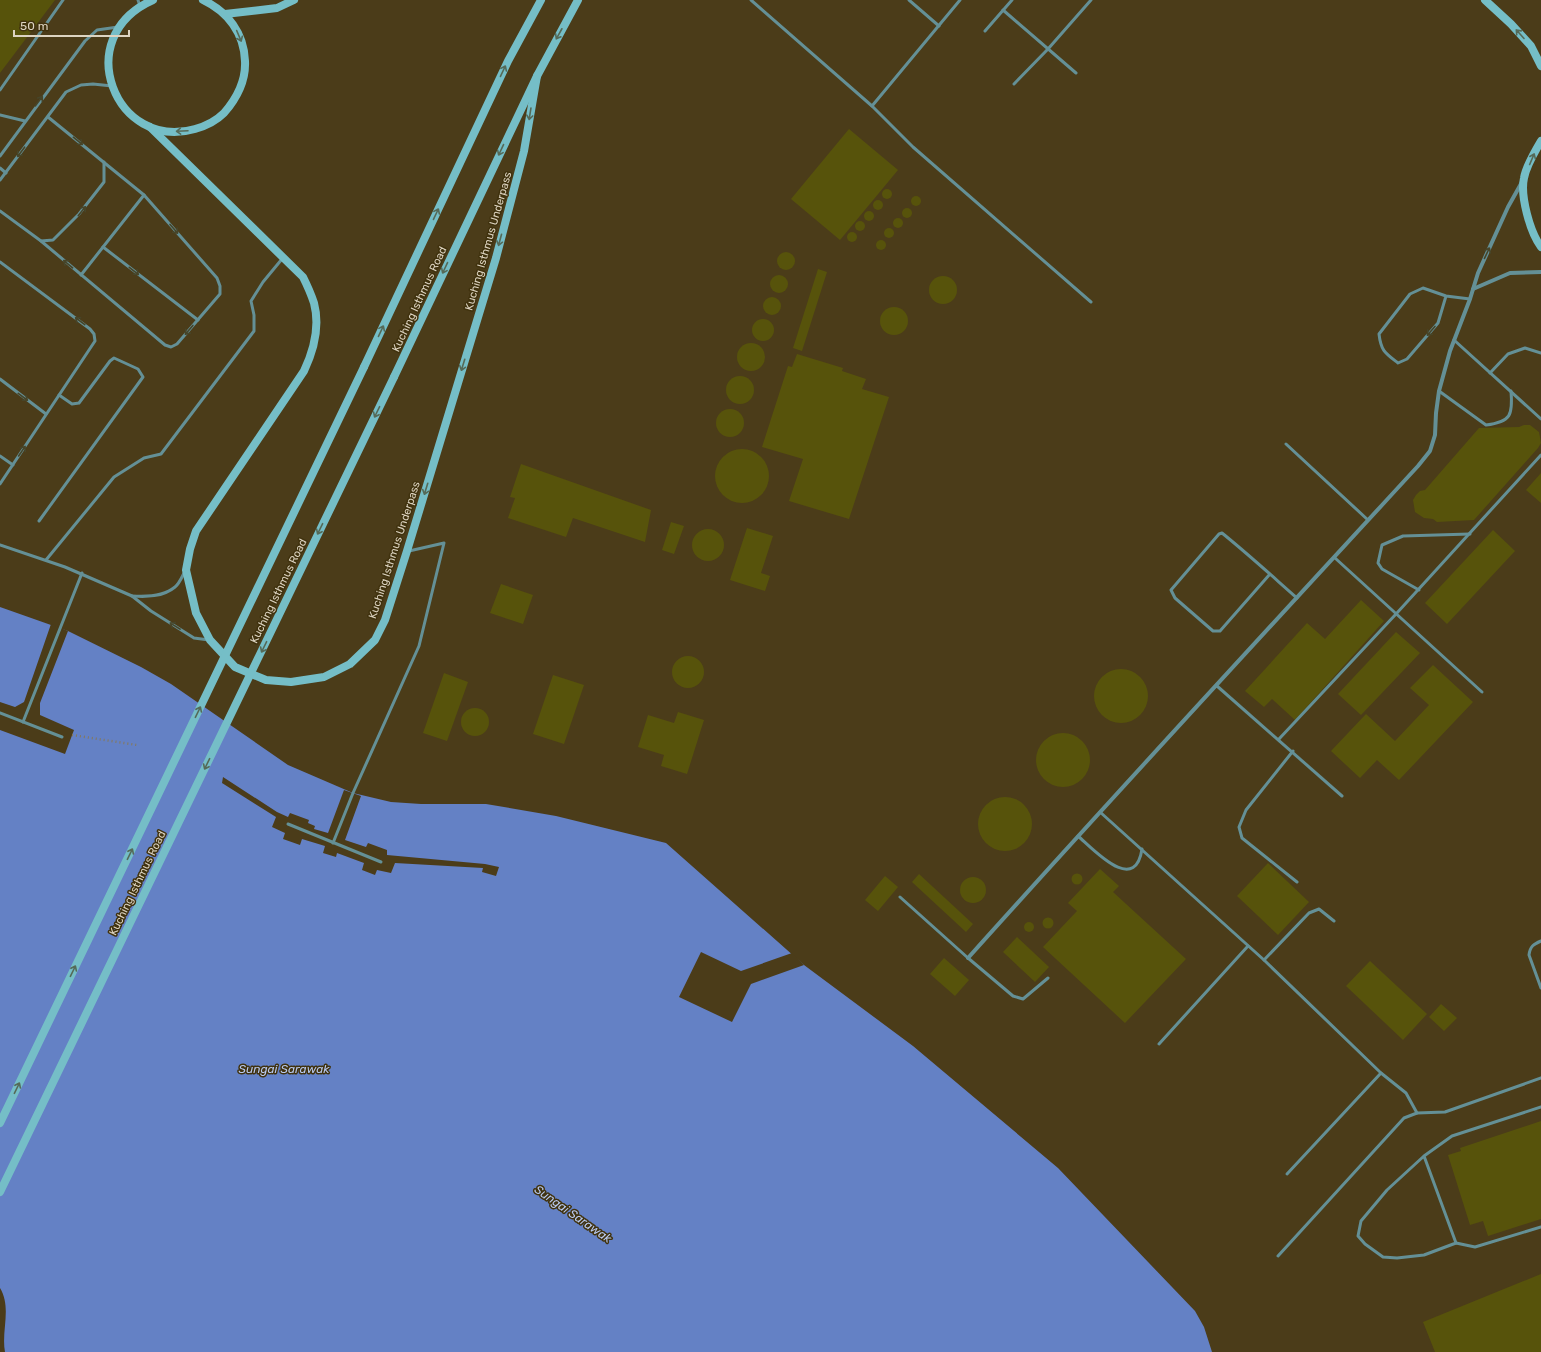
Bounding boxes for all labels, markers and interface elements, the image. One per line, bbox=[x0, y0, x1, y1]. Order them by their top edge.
scale bar bbox=[14, 12, 129, 38]
text: 50 m bbox=[20, 19, 48, 33]
one-way arrow bbox=[555, 28, 563, 40]
one-way arrow bbox=[1515, 29, 1524, 39]
one-way arrow bbox=[236, 30, 244, 42]
one-way arrow bbox=[500, 65, 507, 77]
one-way arrow bbox=[35, 96, 44, 107]
one-way arrow bbox=[526, 107, 534, 120]
one-way arrow bbox=[176, 127, 189, 134]
one-way arrow bbox=[73, 137, 84, 146]
one-way arrow bbox=[497, 144, 504, 156]
one-way arrow bbox=[17, 147, 25, 158]
one-way arrow bbox=[1528, 154, 1536, 166]
street label: Kuching Isthmus Underpass bbox=[462, 170, 515, 312]
one-way arrow bbox=[77, 206, 86, 216]
one-way arrow bbox=[433, 208, 440, 220]
one-way arrow bbox=[169, 224, 178, 234]
one-way arrow bbox=[496, 234, 504, 247]
street label: Kuching Isthmus Road bbox=[389, 244, 450, 354]
one-way arrow bbox=[1484, 247, 1492, 259]
one-way arrow bbox=[62, 259, 73, 268]
one-way arrow bbox=[441, 261, 448, 273]
one-way arrow bbox=[129, 266, 140, 275]
one-way arrow bbox=[75, 317, 86, 326]
one-way arrow bbox=[185, 325, 194, 335]
one-way arrow bbox=[378, 326, 385, 338]
one-way arrow bbox=[1427, 326, 1436, 336]
one-way arrow bbox=[459, 358, 466, 371]
one-way arrow bbox=[17, 392, 28, 401]
one-way arrow bbox=[373, 406, 380, 418]
one-way arrow bbox=[18, 446, 26, 457]
street label: Kuching Isthmus Underpass bbox=[366, 479, 423, 621]
one-way arrow bbox=[422, 483, 429, 496]
one-way arrow bbox=[316, 523, 323, 535]
street label: Kuching Isthmus Road bbox=[247, 537, 309, 646]
one-way arrow bbox=[169, 622, 181, 630]
one-way arrow bbox=[259, 640, 267, 652]
one-way arrow bbox=[195, 706, 202, 718]
one-way arrow bbox=[203, 757, 210, 769]
street label: Kuching Isthmus Road bbox=[106, 829, 168, 938]
one-way arrow bbox=[127, 848, 134, 860]
one-way arrow bbox=[70, 965, 77, 977]
water label: Sungai Sarawak bbox=[239, 1062, 330, 1076]
one-way arrow bbox=[14, 1083, 21, 1095]
water label: Sungai Sarawak bbox=[532, 1182, 615, 1246]

